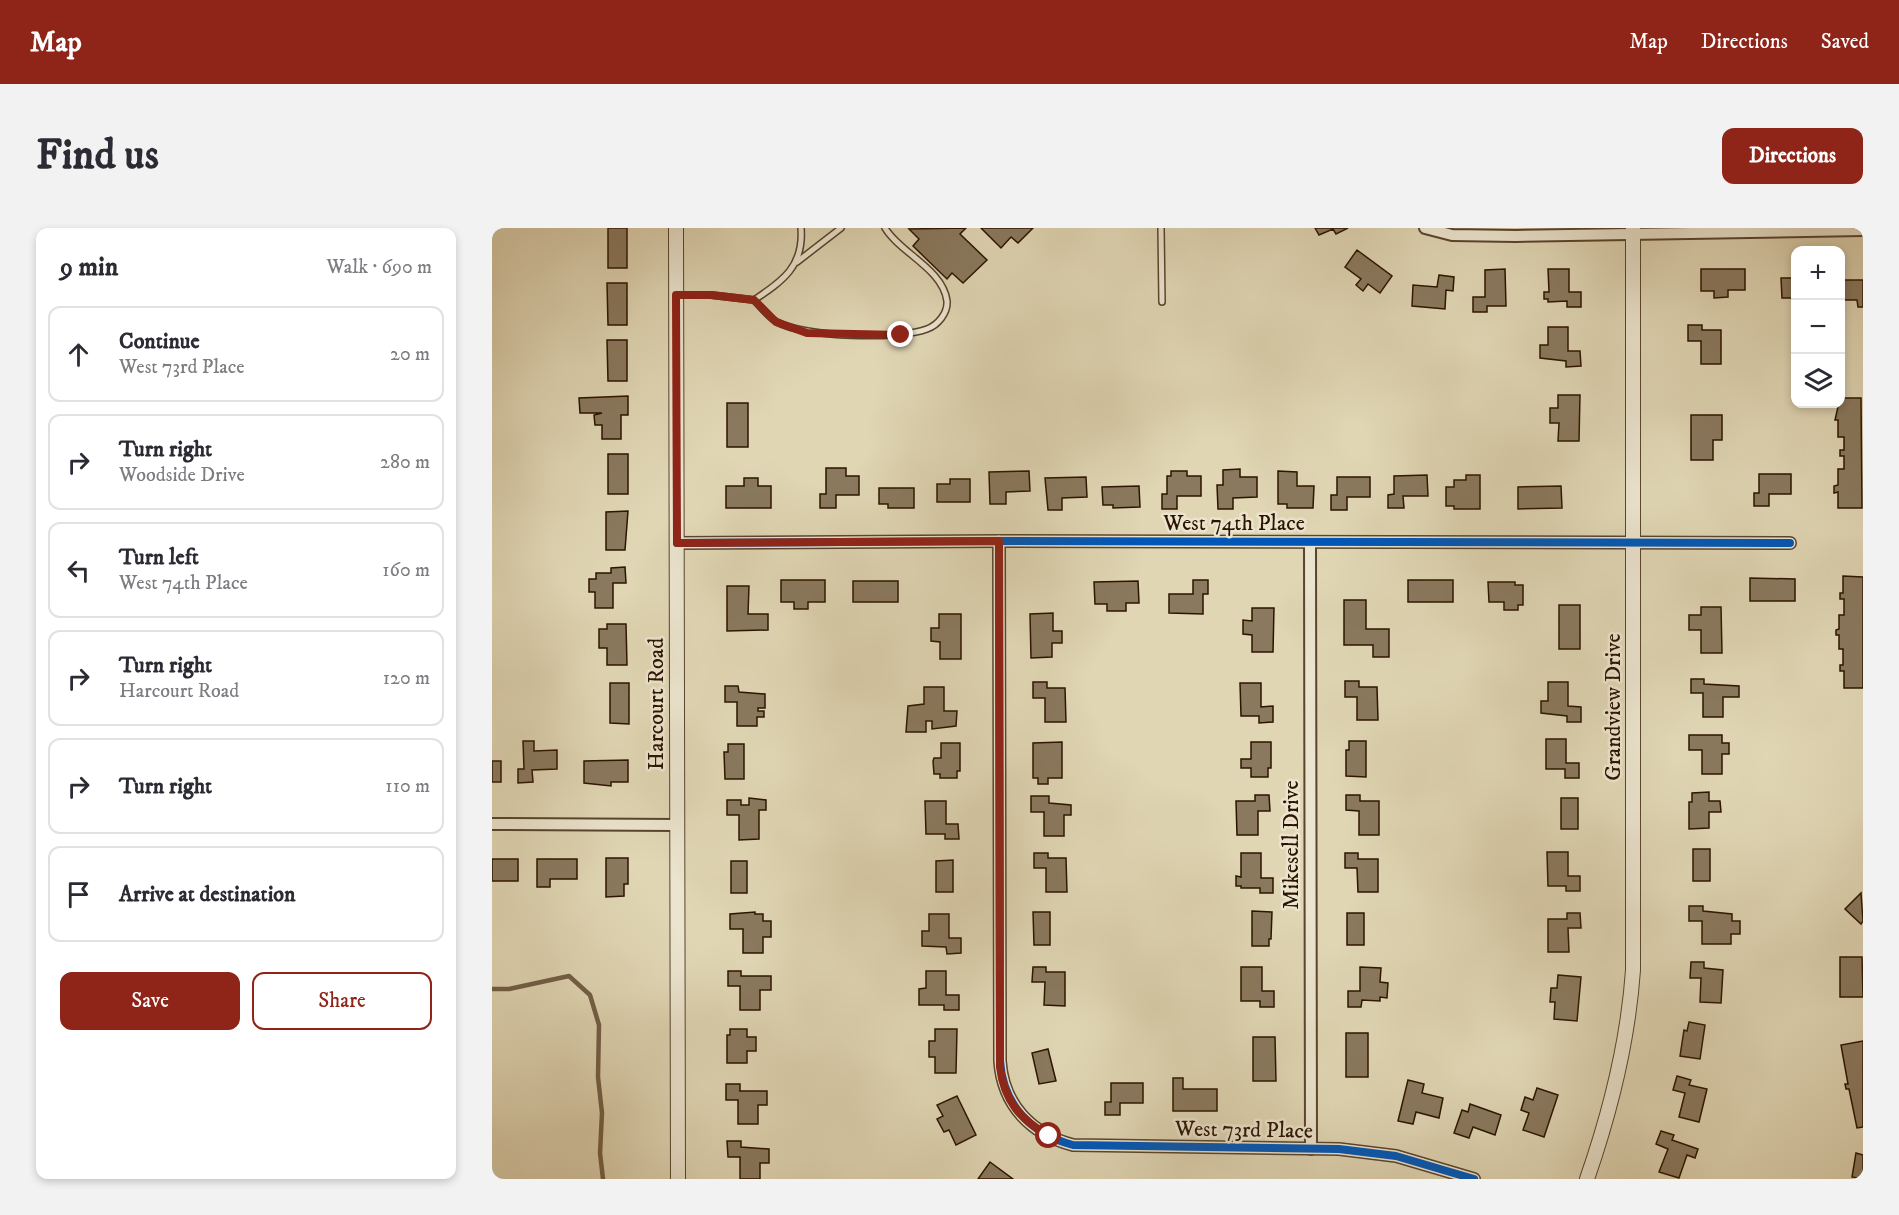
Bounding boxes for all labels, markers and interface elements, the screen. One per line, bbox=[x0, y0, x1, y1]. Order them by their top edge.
text: Map bbox=[30, 25, 82, 60]
text: Map bbox=[1629, 29, 1668, 55]
text: Directions bbox=[1701, 29, 1788, 55]
text: Saved bbox=[1821, 29, 1869, 55]
button: Directions bbox=[1722, 128, 1863, 184]
text: Find us bbox=[36, 130, 159, 182]
map controls bbox=[1791, 246, 1845, 408]
button: + bbox=[1791, 246, 1845, 300]
text: 9 min bbox=[60, 251, 118, 284]
text: Walk · 690 m bbox=[327, 255, 432, 280]
button: − bbox=[1791, 300, 1845, 354]
route end bbox=[887, 321, 913, 347]
text: Continue bbox=[119, 328, 200, 355]
icon: ahead bbox=[62, 338, 95, 371]
text: 20 m bbox=[390, 342, 430, 367]
button: layers bbox=[1791, 354, 1845, 408]
text: West 73rd Place bbox=[119, 355, 245, 380]
text: Turn right bbox=[119, 436, 212, 463]
icon: right bbox=[62, 446, 95, 479]
text: 280 m bbox=[380, 450, 430, 475]
text: Woodside Drive bbox=[119, 463, 245, 488]
street label: West 74th Place bbox=[1162, 510, 1305, 537]
text: Turn left bbox=[119, 544, 199, 571]
icon: left bbox=[62, 554, 95, 587]
text: 160 m bbox=[382, 558, 430, 583]
text: West 74th Place bbox=[119, 571, 248, 596]
street label: Grandview Drive bbox=[1600, 633, 1627, 781]
street label: Harcourt Road bbox=[643, 638, 670, 770]
text: Turn right bbox=[119, 652, 212, 679]
icon: right bbox=[62, 662, 95, 695]
text: 120 m bbox=[383, 666, 430, 691]
text: Harcourt Road bbox=[119, 679, 239, 704]
icon: right bbox=[62, 770, 95, 803]
text: Turn right bbox=[119, 773, 212, 800]
text: 110 m bbox=[385, 774, 430, 799]
street label: Mikesell Drive bbox=[1278, 781, 1305, 909]
icon: arrive bbox=[62, 878, 95, 911]
text: Arrive at destination bbox=[119, 881, 296, 908]
button: Save bbox=[60, 972, 240, 1030]
button: Share bbox=[252, 972, 432, 1030]
street label: West 73rd Place bbox=[1174, 1115, 1313, 1145]
route start bbox=[1035, 1122, 1061, 1148]

